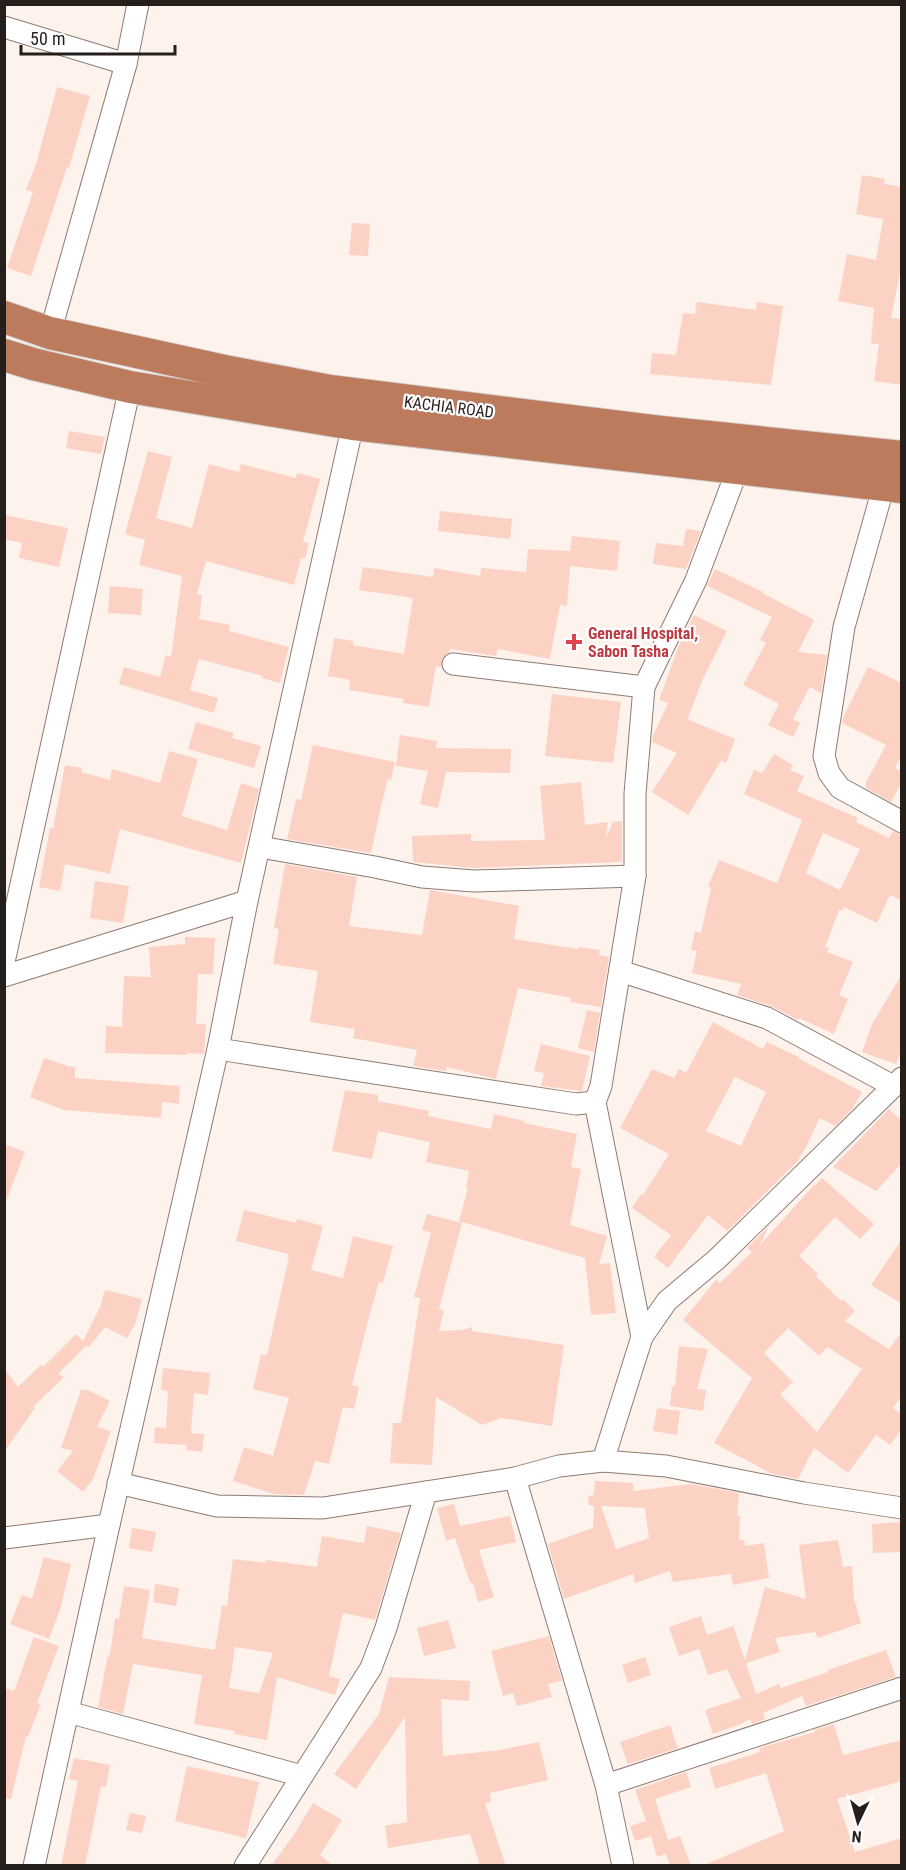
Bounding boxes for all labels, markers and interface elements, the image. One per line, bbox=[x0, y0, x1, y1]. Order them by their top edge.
scale bar bbox=[21, 18, 176, 56]
text: 50 m bbox=[30, 28, 65, 49]
street label: KACHIA ROAD bbox=[403, 392, 495, 422]
place label: General Hospital, Sabon Tasha bbox=[588, 624, 698, 661]
marker: General Hospital, Sabon Tasha bbox=[565, 633, 583, 651]
north arrow bbox=[828, 1792, 888, 1852]
text: N bbox=[851, 1827, 862, 1846]

